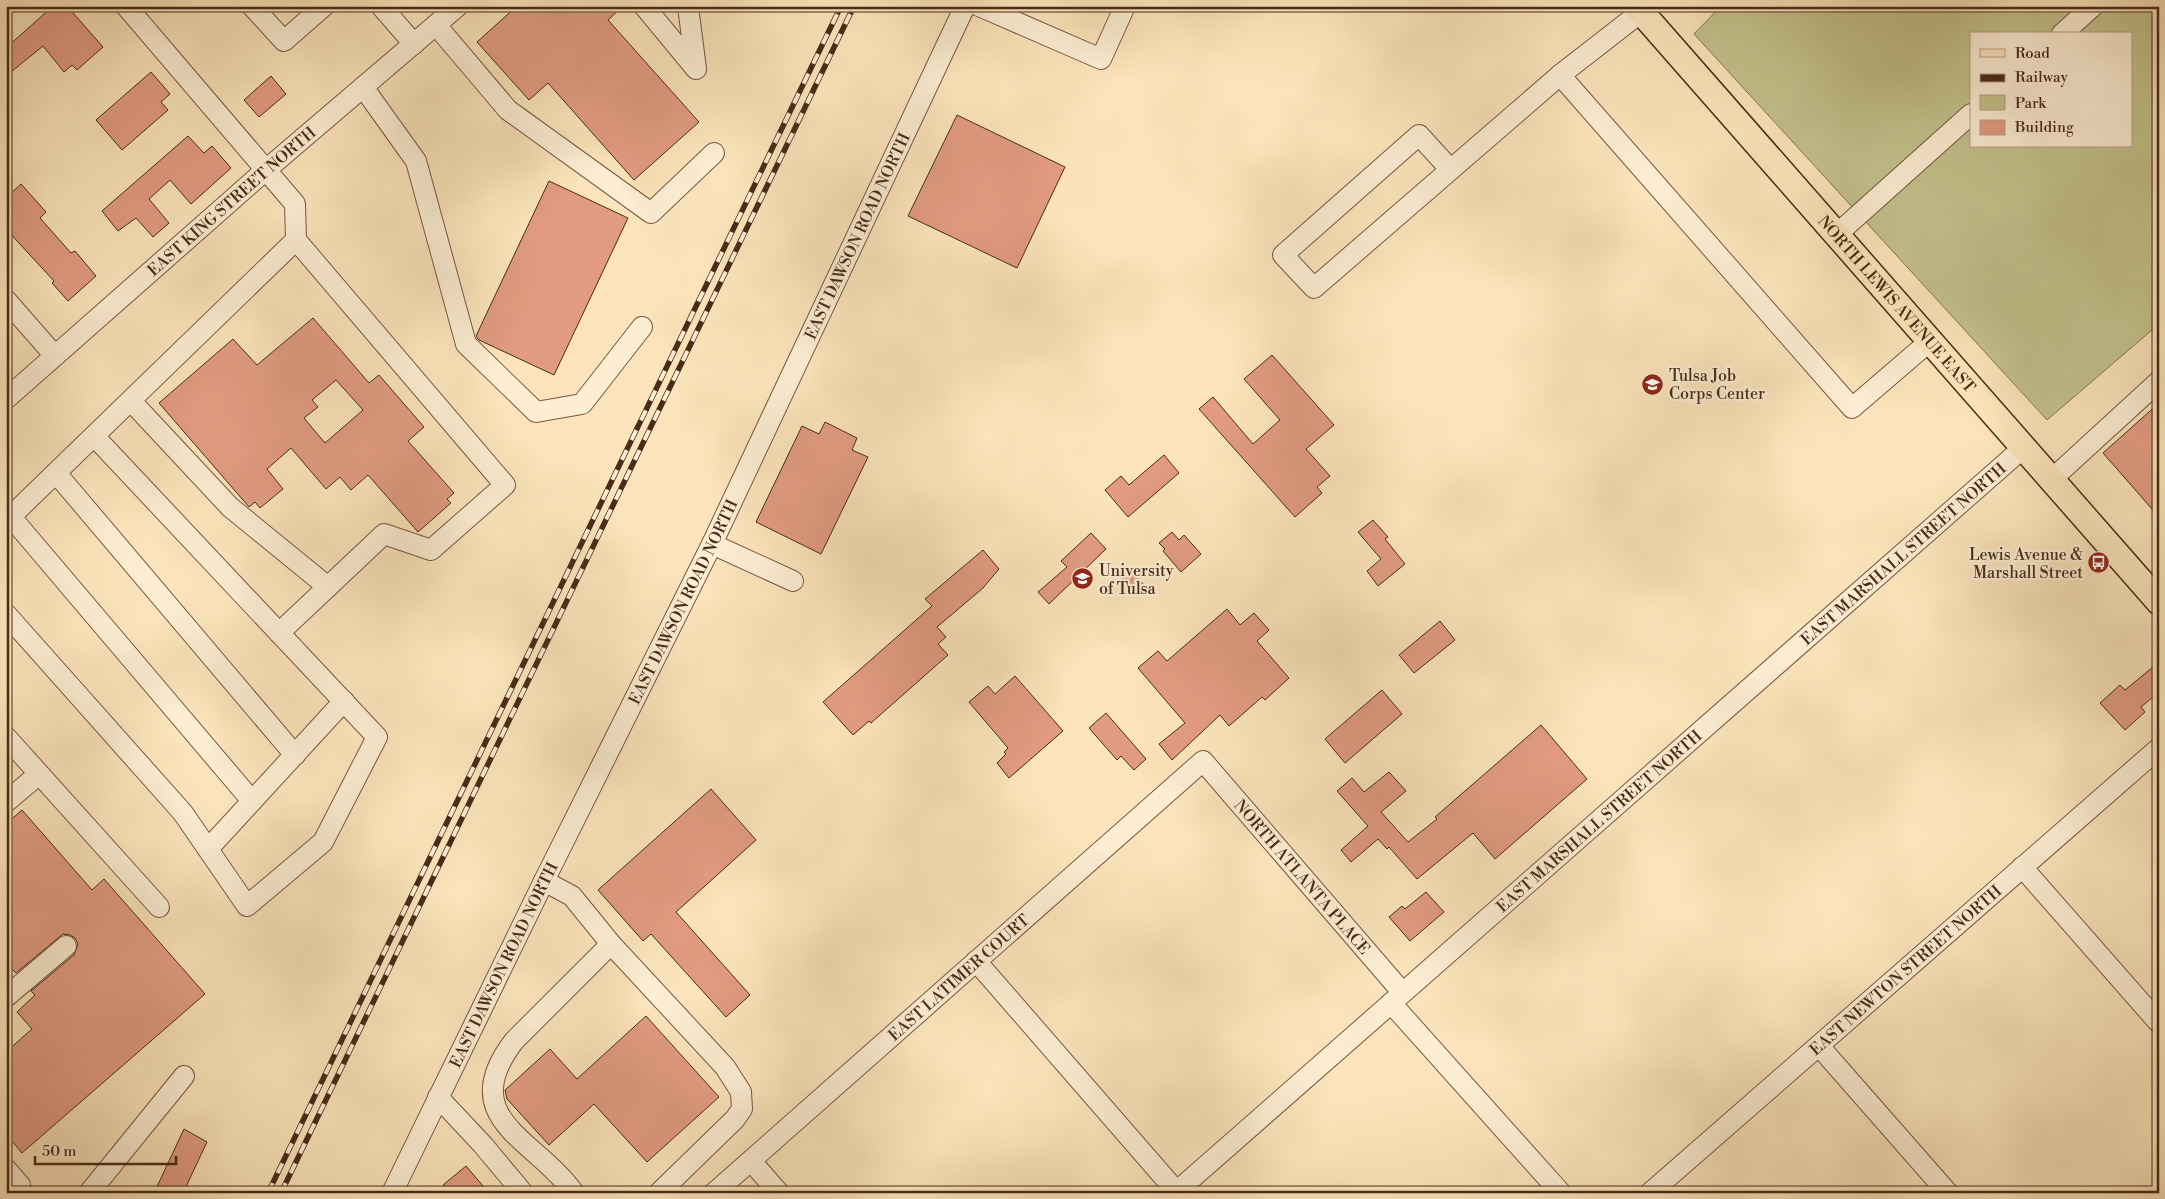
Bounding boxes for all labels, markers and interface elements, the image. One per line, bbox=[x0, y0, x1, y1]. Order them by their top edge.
legend bbox=[1970, 32, 2132, 148]
text: Road bbox=[2015, 44, 2050, 63]
text: Railway bbox=[2015, 68, 2069, 87]
text: Park bbox=[2015, 94, 2047, 113]
text: Building bbox=[2014, 118, 2074, 137]
street label: EAST KING STREET NORTH bbox=[144, 123, 321, 281]
street label: EAST DAWSON ROAD NORTH bbox=[801, 130, 915, 343]
street label: NORTH LEWIS AVENUE EAST bbox=[1813, 212, 1979, 397]
place label: Tulsa Job Corps Center bbox=[1669, 366, 1765, 404]
school or university icon: Tulsa Job Corps Center bbox=[1641, 372, 1665, 396]
street label: EAST MARSHALL STREET NORTH bbox=[1797, 459, 2010, 650]
street label: EAST DAWSON ROAD NORTH bbox=[625, 496, 743, 708]
place label: Lewis Avenue & Marshall Street bbox=[1969, 545, 2083, 583]
bus stop icon: Lewis Avenue & Marshall Street bbox=[2087, 551, 2111, 575]
place label: University of Tulsa bbox=[1099, 561, 1174, 599]
school or university icon: University of Tulsa bbox=[1071, 567, 1095, 591]
street label: EAST MARSHALL STREET NORTH bbox=[1493, 726, 1706, 917]
street label: NORTH ATLANTA PLACE bbox=[1230, 796, 1374, 959]
street label: EAST DAWSON ROAD NORTH bbox=[446, 859, 563, 1071]
street label: EAST NEWTON STREET NORTH bbox=[1806, 881, 2006, 1060]
street label: EAST LATIMER COURT bbox=[884, 910, 1034, 1046]
scale bar bbox=[35, 1134, 176, 1166]
text: 50 m bbox=[42, 1142, 76, 1161]

